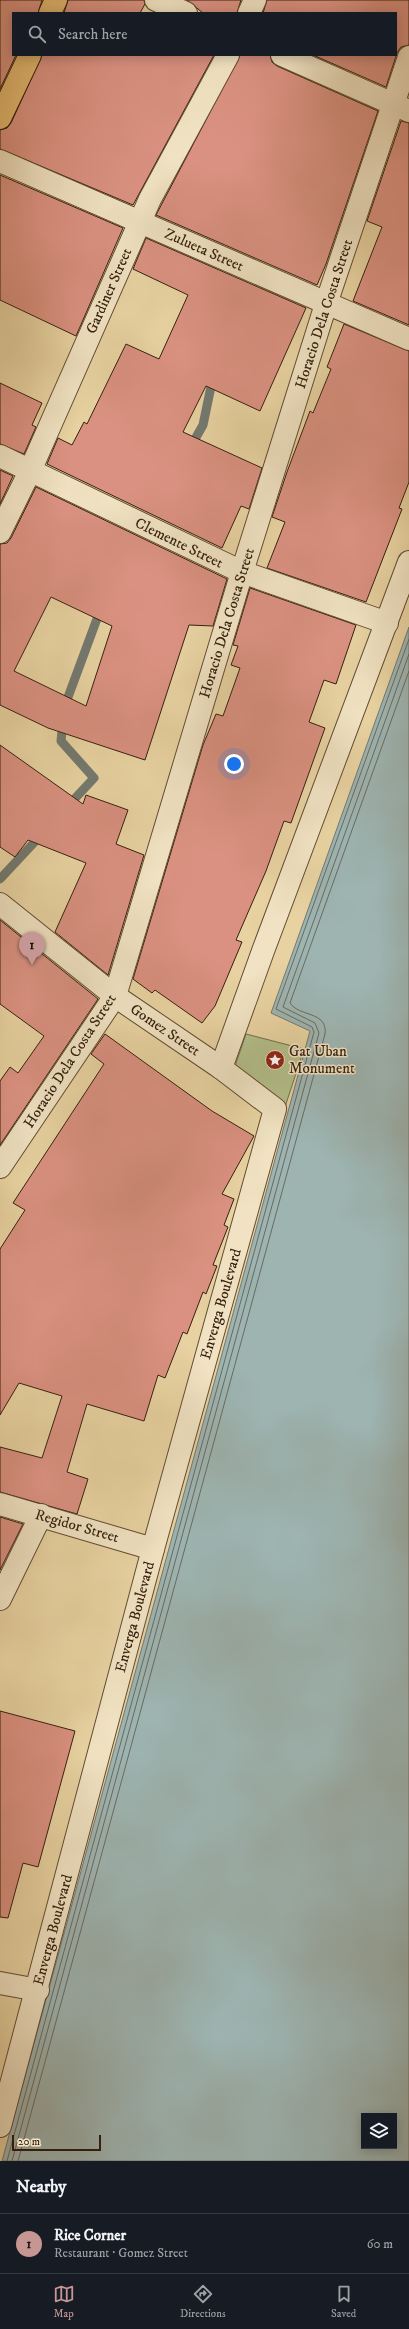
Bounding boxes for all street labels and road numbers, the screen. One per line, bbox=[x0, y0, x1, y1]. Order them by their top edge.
street label: Zulueta Street bbox=[161, 224, 247, 276]
street label: Horacio Dela Costa Street bbox=[291, 237, 357, 391]
street label: Gardiner Street bbox=[82, 245, 136, 337]
street label: Clemente Street bbox=[132, 514, 226, 573]
street label: Horacio Dela Costa Street bbox=[195, 545, 259, 700]
street label: Horacio Dela Costa Street bbox=[20, 990, 121, 1132]
street label: Gomez Street bbox=[126, 1000, 204, 1060]
street label: Enverga Boulevard bbox=[196, 1246, 246, 1362]
street label: Regidor Street bbox=[33, 1505, 121, 1547]
street label: Enverga Boulevard bbox=[111, 1559, 159, 1675]
street label: Enverga Boulevard bbox=[29, 1872, 77, 1988]

